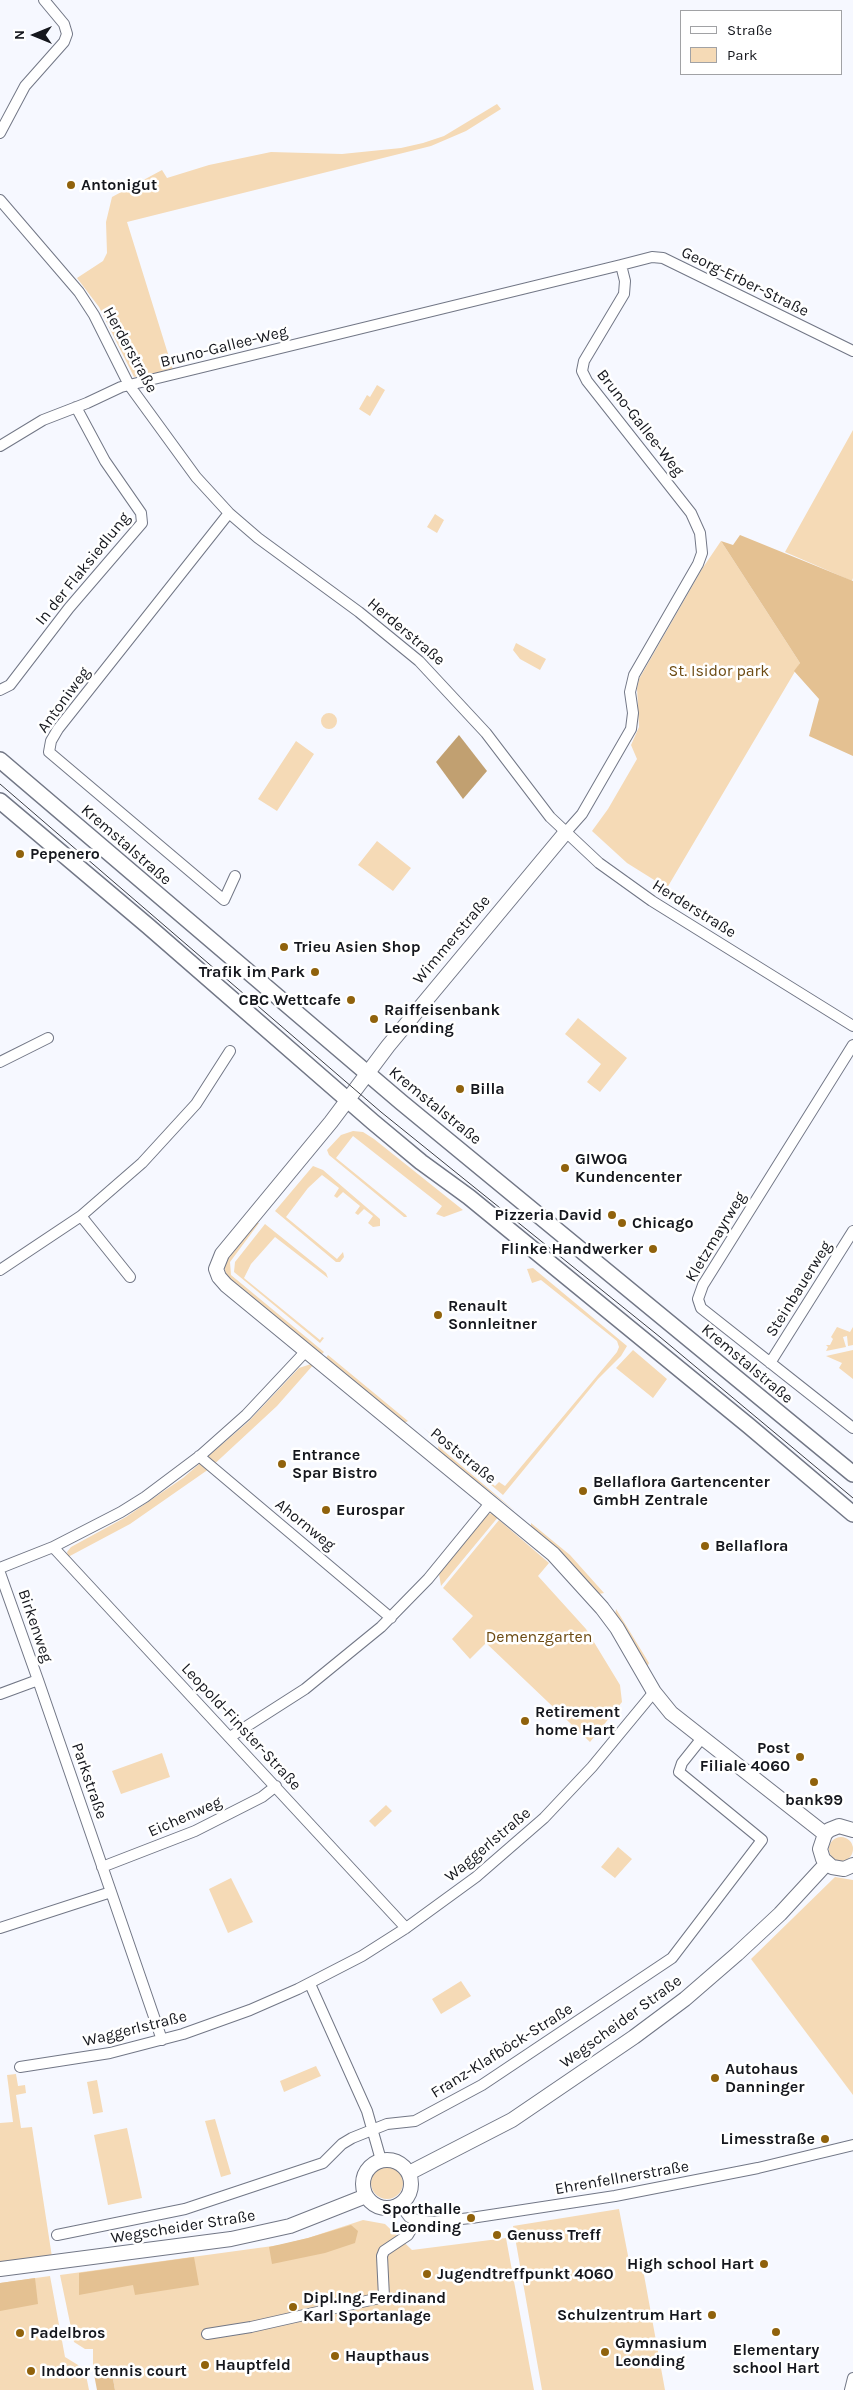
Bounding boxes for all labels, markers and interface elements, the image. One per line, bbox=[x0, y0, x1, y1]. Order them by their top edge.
north arrow bbox=[10, 10, 60, 60]
legend bbox=[680, 10, 843, 75]
text: Straße bbox=[727, 21, 772, 39]
text: N bbox=[11, 30, 28, 40]
text: Park bbox=[727, 46, 757, 64]
place label: Antonigut bbox=[81, 175, 157, 195]
marker: Antonigut bbox=[65, 179, 77, 191]
street label: Georg-Erber-Straße bbox=[678, 243, 812, 321]
street label: Herderstraße bbox=[99, 304, 161, 396]
street label: Bruno-Gallee-Weg bbox=[158, 322, 290, 372]
street label: Bruno-Gallee-Weg bbox=[592, 366, 688, 480]
street label: In der Flaksiedlung bbox=[32, 509, 134, 629]
street label: Herderstraße bbox=[363, 594, 449, 670]
park label: St. Isidor park bbox=[669, 661, 769, 681]
street label: Antoniweg bbox=[34, 663, 94, 737]
street label: Kremstalstraße bbox=[77, 801, 175, 889]
place label: Pepenero bbox=[30, 844, 100, 864]
marker: Pepenero bbox=[14, 848, 26, 860]
street label: Herderstraße bbox=[649, 876, 739, 942]
street label: Wimmerstraße bbox=[409, 892, 495, 988]
place label: Trieu Asien Shop bbox=[294, 937, 420, 957]
marker: Trieu Asien Shop bbox=[278, 941, 290, 953]
place label: Trafik im Park bbox=[199, 962, 305, 982]
marker: Trafik im Park bbox=[309, 966, 321, 978]
place label: CBC Wettcafe bbox=[239, 990, 341, 1010]
marker: CBC Wettcafe bbox=[345, 994, 357, 1006]
place label: Raiffeisenbank Leonding bbox=[384, 1000, 500, 1038]
marker: Raiffeisenbank Leonding bbox=[368, 1013, 380, 1025]
street label: Kremstalstraße bbox=[385, 1063, 485, 1149]
place label: Billa bbox=[470, 1079, 505, 1099]
marker: Billa bbox=[454, 1083, 466, 1095]
place label: GIWOG Kundencenter bbox=[575, 1149, 682, 1187]
marker: GIWOG Kundencenter bbox=[559, 1162, 571, 1174]
street label: Kletzmayrweg bbox=[682, 1188, 750, 1286]
place label: Pizzeria David bbox=[494, 1205, 602, 1225]
marker: Pizzeria David bbox=[606, 1209, 618, 1221]
place label: Chicago bbox=[632, 1213, 694, 1233]
marker: Chicago bbox=[616, 1217, 628, 1229]
street label: Steinbauerweg bbox=[762, 1238, 836, 1340]
place label: Flinke Handwerker bbox=[501, 1239, 643, 1259]
marker: Flinke Handwerker bbox=[647, 1243, 659, 1255]
place label: Renault Sonnleitner bbox=[448, 1296, 537, 1334]
marker: Renault Sonnleitner bbox=[432, 1309, 444, 1321]
street label: Kremstalstraße bbox=[697, 1320, 797, 1408]
street label: Poststraße bbox=[426, 1424, 500, 1488]
place label: Entrance Spar Bistro bbox=[292, 1445, 377, 1483]
marker: Entrance Spar Bistro bbox=[276, 1458, 288, 1470]
place label: Bellaflora Gartencenter GmbH Zentrale bbox=[593, 1472, 770, 1510]
marker: Bellaflora Gartencenter GmbH Zentrale bbox=[577, 1485, 589, 1497]
street label: Ahornweg bbox=[271, 1495, 339, 1555]
place label: Eurospar bbox=[336, 1500, 405, 1520]
marker: Eurospar bbox=[320, 1504, 332, 1516]
place label: Bellaflora bbox=[715, 1536, 788, 1556]
marker: Bellaflora bbox=[699, 1540, 711, 1552]
street label: Birkenweg bbox=[14, 1587, 56, 1665]
park label: Demenzgarten bbox=[486, 1627, 592, 1647]
street label: Leopold-Finster-Straße bbox=[177, 1659, 305, 1795]
place label: Retirement home Hart bbox=[535, 1702, 620, 1740]
marker: Retirement home Hart bbox=[519, 1715, 531, 1727]
place label: Post Filiale 4060 bbox=[700, 1738, 790, 1776]
street label: Parkstraße bbox=[67, 1740, 111, 1822]
marker: Post Filiale 4060 bbox=[794, 1751, 806, 1763]
marker: bank99 bbox=[808, 1776, 820, 1788]
place label: bank99 bbox=[785, 1790, 843, 1810]
street label: Eichenweg bbox=[145, 1792, 225, 1842]
street label: Waggerlstraße bbox=[441, 1804, 535, 1886]
street label: Wegscheider Straße bbox=[556, 1971, 686, 2073]
street label: Franz-Klafböck-Straße bbox=[428, 1999, 576, 2103]
street label: Waggerlstraße bbox=[81, 2007, 189, 2051]
place label: Autohaus Danninger bbox=[725, 2059, 805, 2097]
marker: Autohaus Danninger bbox=[709, 2072, 721, 2084]
place label: Limesstraße bbox=[720, 2129, 815, 2149]
marker: Limesstraße bbox=[819, 2133, 831, 2145]
street label: Ehrenfellnerstraße bbox=[554, 2157, 690, 2199]
place label: Sporthalle Leonding bbox=[382, 2199, 461, 2237]
street label: Wegscheider Straße bbox=[109, 2206, 257, 2248]
marker: Sporthalle Leonding bbox=[465, 2212, 477, 2224]
place label: Genuss Treff bbox=[507, 2225, 601, 2245]
marker: Genuss Treff bbox=[491, 2229, 503, 2241]
place label: High school Hart bbox=[627, 2254, 754, 2274]
marker: High school Hart bbox=[758, 2258, 770, 2270]
place label: Jugendtreffpunkt 4060 bbox=[437, 2264, 614, 2284]
marker: Jugendtreffpunkt 4060 bbox=[421, 2268, 433, 2280]
place label: Dipl.Ing. Ferdinand Karl Sportanlage bbox=[303, 2288, 446, 2326]
marker: Dipl.Ing. Ferdinand Karl Sportanlage bbox=[287, 2301, 299, 2313]
place label: Schulzentrum Hart bbox=[557, 2305, 702, 2325]
marker: Schulzentrum Hart bbox=[706, 2309, 718, 2321]
place label: Padelbros bbox=[30, 2323, 105, 2343]
marker: Elementary school Hart bbox=[770, 2326, 782, 2338]
marker: Padelbros bbox=[14, 2327, 26, 2339]
place label: Gymnasium Leonding bbox=[615, 2333, 707, 2371]
place label: Elementary school Hart bbox=[732, 2340, 820, 2378]
place label: Haupthaus bbox=[345, 2346, 430, 2366]
marker: Gymnasium Leonding bbox=[599, 2346, 611, 2358]
marker: Haupthaus bbox=[329, 2350, 341, 2362]
place label: Hauptfeld bbox=[215, 2355, 291, 2375]
marker: Hauptfeld bbox=[199, 2359, 211, 2371]
place label: Indoor tennis court bbox=[41, 2361, 187, 2381]
marker: Indoor tennis court bbox=[25, 2365, 37, 2377]

